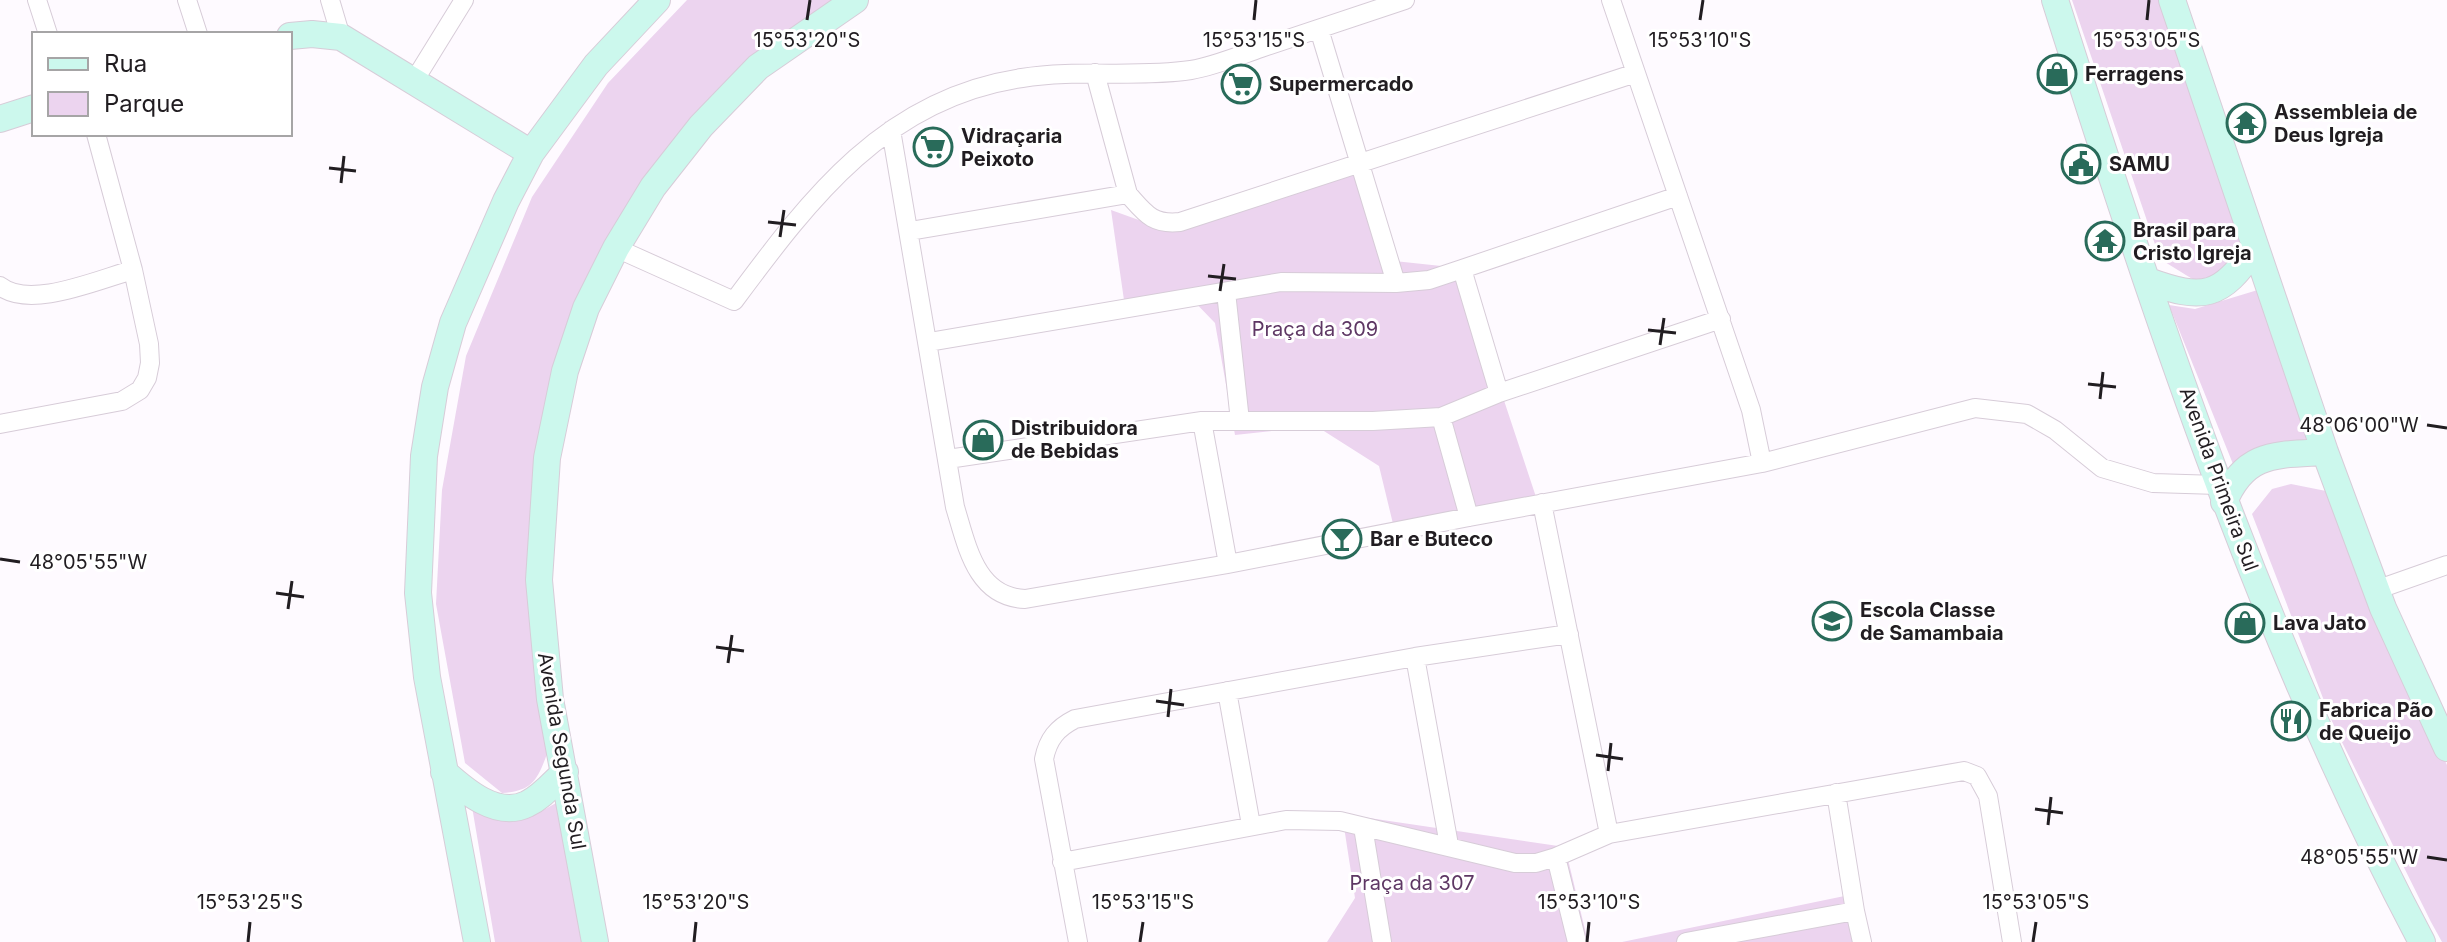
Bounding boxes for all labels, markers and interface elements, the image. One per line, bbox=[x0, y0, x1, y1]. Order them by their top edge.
text: 15°53'20"S bbox=[754, 28, 860, 52]
text: 15°53'15"S bbox=[1203, 28, 1305, 52]
text: 15°53'10"S bbox=[1649, 28, 1751, 52]
text: 15°53'05"S bbox=[2094, 28, 2200, 52]
legend bbox=[32, 32, 292, 136]
text: Rua bbox=[104, 49, 147, 78]
shop icon: Ferragens bbox=[2036, 53, 2078, 95]
place label: Ferragens bbox=[2085, 62, 2184, 86]
supermarket icon: Supermercado bbox=[1220, 63, 1262, 105]
place label: Supermercado bbox=[1269, 72, 1414, 96]
text: Parque bbox=[104, 89, 184, 118]
place label: Assembleia de Deus Igreja bbox=[2274, 100, 2418, 147]
temple icon: Assembleia de Deus Igreja bbox=[2225, 102, 2267, 144]
place label: Vidraçaria Peixoto bbox=[961, 124, 1062, 171]
supermarket icon: Vidraçaria Peixoto bbox=[912, 126, 954, 168]
public building icon: SAMU bbox=[2060, 143, 2102, 185]
place label: SAMU bbox=[2109, 152, 2170, 176]
place label: Brasil para Cristo Igreja bbox=[2133, 218, 2252, 265]
temple icon: Brasil para Cristo Igreja bbox=[2084, 220, 2126, 262]
park label: Praça da 309 bbox=[1252, 317, 1378, 341]
street label: Avenida Primeira Sul bbox=[2175, 384, 2263, 574]
text: 48°06'00"W bbox=[2299, 413, 2419, 437]
place label: Distribuidora de Bebidas bbox=[1011, 416, 1138, 463]
shop icon: Distribuidora de Bebidas bbox=[962, 419, 1004, 461]
bar icon: Bar e Buteco bbox=[1321, 518, 1363, 560]
place label: Bar e Buteco bbox=[1370, 527, 1493, 551]
text: 48°05'55"W bbox=[29, 550, 147, 574]
place label: Escola Classe de Samambaia bbox=[1860, 598, 2004, 645]
school or university icon: Escola Classe de Samambaia bbox=[1811, 600, 1853, 642]
shop icon: Lava Jato bbox=[2224, 602, 2266, 644]
place label: Lava Jato bbox=[2273, 611, 2366, 635]
street label: Avenida Segunda Sul bbox=[533, 651, 591, 851]
place label: Fabrica Pão de Queijo bbox=[2319, 698, 2433, 745]
restaurant icon: Fabrica Pão de Queijo bbox=[2270, 700, 2312, 742]
text: 48°05'55"W bbox=[2300, 845, 2418, 869]
park label: Praça da 307 bbox=[1349, 871, 1475, 895]
text: 15°53'25"S bbox=[197, 890, 303, 914]
text: 15°53'20"S bbox=[643, 890, 749, 914]
text: 15°53'15"S bbox=[1092, 890, 1194, 914]
text: 15°53'10"S bbox=[1538, 890, 1640, 914]
text: 15°53'05"S bbox=[1983, 890, 2089, 914]

